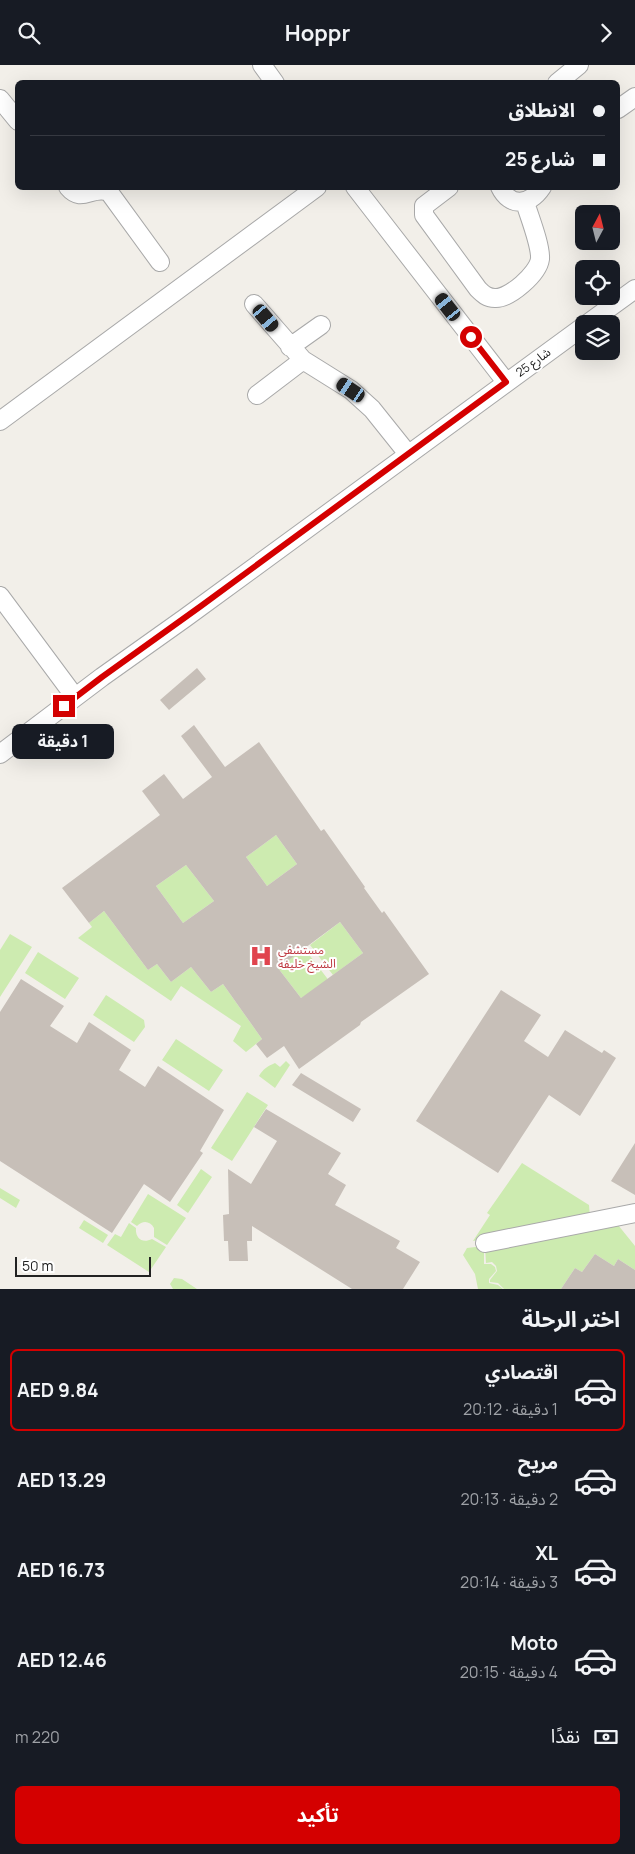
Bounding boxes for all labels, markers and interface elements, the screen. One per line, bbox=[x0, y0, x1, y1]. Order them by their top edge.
text: Hoppr bbox=[285, 18, 350, 48]
icon: search bbox=[15, 19, 43, 47]
icon: forward bbox=[592, 19, 620, 47]
text: الانطلاق bbox=[509, 97, 575, 123]
text: شارع 25 bbox=[505, 146, 575, 172]
north arrow bbox=[575, 205, 620, 250]
map controls bbox=[575, 205, 620, 360]
button: locate bbox=[575, 260, 620, 305]
car bbox=[432, 291, 463, 323]
car bbox=[250, 302, 281, 334]
button: layers bbox=[575, 315, 620, 360]
route start bbox=[460, 326, 482, 348]
street label: شارع 25 bbox=[512, 343, 555, 381]
car bbox=[334, 375, 367, 405]
route end bbox=[53, 695, 75, 717]
callout: 1 دقيقة bbox=[13, 723, 115, 759]
text: 1 دقيقة bbox=[38, 730, 88, 752]
place label: مستشفى الشيخ خليفة bbox=[278, 941, 336, 973]
hospital icon: مستشفى الشيخ خليفة bbox=[248, 943, 274, 969]
scale bar bbox=[15, 1254, 151, 1277]
text: 50 m bbox=[22, 1256, 53, 1275]
text: اختر الرحلة bbox=[522, 1304, 620, 1334]
text: اقتصادي bbox=[485, 1359, 558, 1385]
icon: car bbox=[573, 1368, 618, 1413]
text: AED 9.84 bbox=[17, 1377, 99, 1403]
text: 1 دقيقة · 20:12 bbox=[463, 1398, 558, 1420]
text: مريح bbox=[518, 1449, 558, 1475]
icon: car bbox=[573, 1458, 618, 1503]
text: AED 13.29 bbox=[17, 1467, 106, 1493]
text: 2 دقيقة · 20:13 bbox=[460, 1488, 558, 1510]
text: XL bbox=[535, 1540, 558, 1566]
icon: car bbox=[573, 1548, 618, 1593]
text: AED 16.73 bbox=[17, 1557, 105, 1583]
text: 3 دقيقة · 20:14 bbox=[460, 1571, 558, 1593]
text: Moto bbox=[511, 1630, 558, 1656]
icon: car bbox=[573, 1638, 618, 1683]
text: AED 12.46 bbox=[17, 1647, 107, 1673]
text: 4 دقيقة · 20:15 bbox=[460, 1661, 558, 1683]
text: نقدًا bbox=[551, 1723, 580, 1749]
icon: cash bbox=[592, 1723, 620, 1751]
text: 220 m bbox=[15, 1726, 60, 1748]
button: تأكيد bbox=[15, 1786, 620, 1844]

